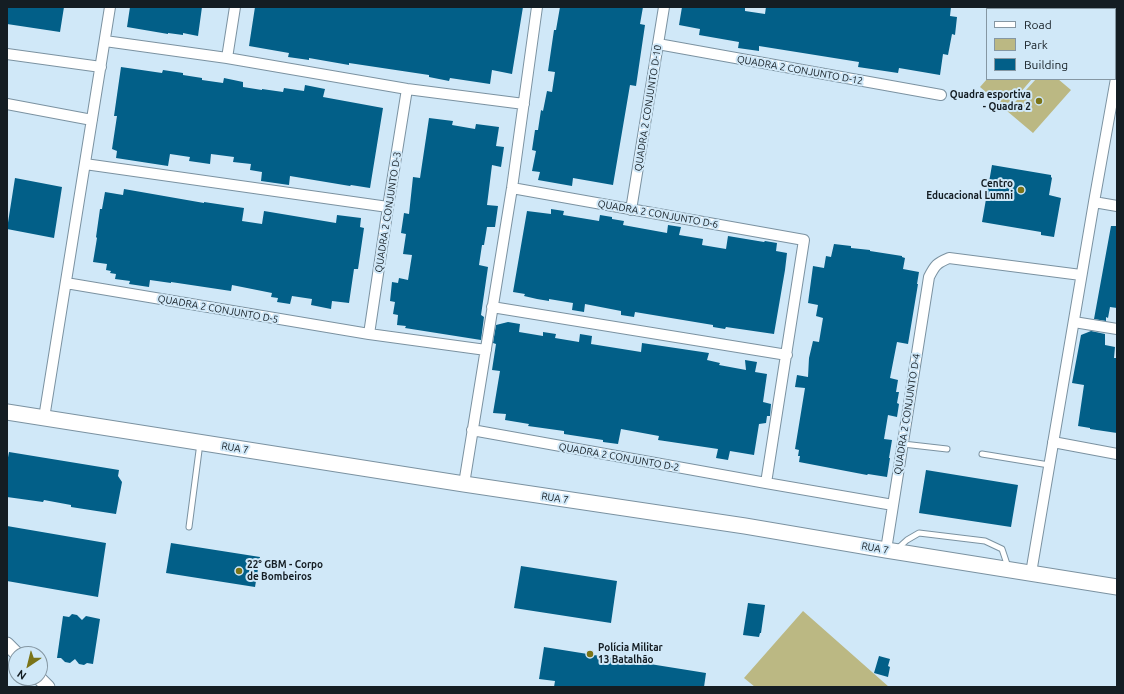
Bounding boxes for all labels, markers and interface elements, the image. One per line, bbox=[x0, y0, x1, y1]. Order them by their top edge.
legend bbox=[986, 8, 1116, 80]
text: Road bbox=[1024, 18, 1052, 31]
text: Park bbox=[1024, 38, 1048, 51]
street label: QUADRA 2 CONJUNTO D-10 bbox=[632, 44, 664, 172]
street label: QUADRA 2 CONJUNTO D-12 bbox=[736, 53, 864, 87]
text: Building bbox=[1024, 58, 1068, 71]
place label: Quadra esportiva - Quadra 2 bbox=[950, 89, 1031, 112]
marker: Quadra esportiva - Quadra 2 bbox=[1034, 96, 1044, 106]
street label: QUADRA 2 CONJUNTO D-3 bbox=[373, 151, 403, 273]
place label: Centro Educacional Lumni bbox=[926, 178, 1013, 202]
marker: Centro Educacional Lumni bbox=[1016, 185, 1026, 195]
street label: QUADRA 2 CONJUNTO D-6 bbox=[597, 197, 719, 231]
street label: QUADRA 2 CONJUNTO D-5 bbox=[157, 292, 279, 326]
street label: QUADRA 2 CONJUNTO D-4 bbox=[892, 353, 922, 475]
street label: RUA 7 bbox=[220, 440, 250, 456]
street label: QUADRA 2 CONJUNTO D-2 bbox=[558, 440, 680, 474]
street label: RUA 7 bbox=[541, 490, 569, 506]
street label: RUA 7 bbox=[860, 540, 890, 556]
place label: 22° GBM - Corpo de Bombeiros bbox=[247, 559, 323, 582]
marker: 22° GBM - Corpo de Bombeiros bbox=[234, 566, 244, 576]
place label: Polícia Militar 13 Batalhão bbox=[598, 642, 663, 666]
north arrow bbox=[8, 646, 48, 686]
marker: Polícia Militar 13 Batalhão bbox=[585, 649, 595, 659]
text: N bbox=[15, 668, 28, 682]

